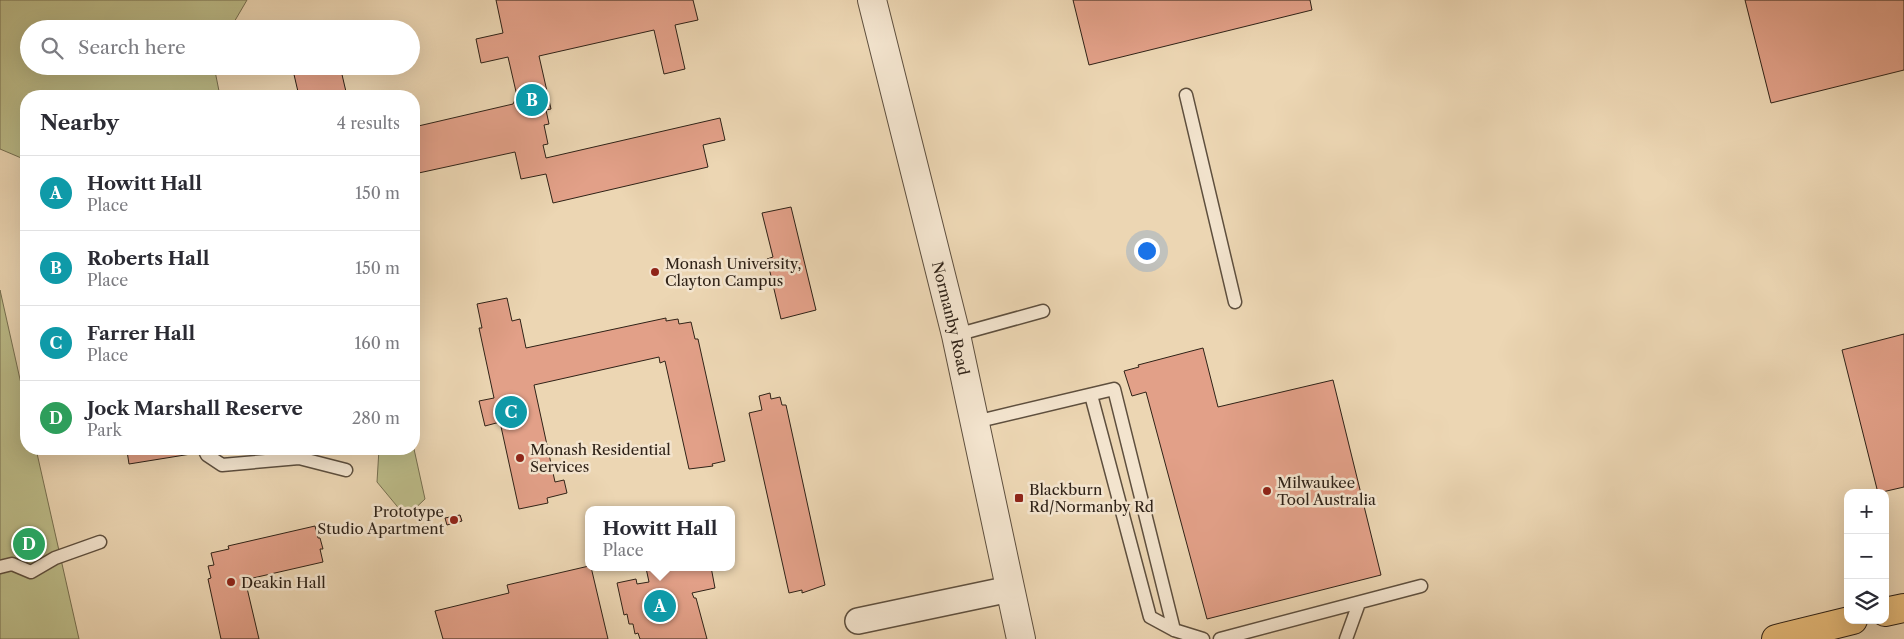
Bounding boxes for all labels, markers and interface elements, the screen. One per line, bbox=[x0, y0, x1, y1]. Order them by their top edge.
search box bbox=[20, 20, 420, 75]
icon: search bbox=[38, 34, 66, 62]
text: Search here bbox=[78, 36, 186, 59]
pin: B bbox=[516, 81, 548, 119]
text: Nearby bbox=[40, 110, 119, 135]
text: 4 results bbox=[337, 113, 400, 133]
text: Howitt Hall bbox=[87, 172, 202, 195]
text: A bbox=[50, 183, 62, 203]
text: 150 m bbox=[355, 183, 400, 203]
text: Place bbox=[87, 195, 128, 215]
your location bbox=[1134, 238, 1160, 264]
text: Roberts Hall bbox=[87, 247, 209, 270]
place label: Monash University, Clayton Campus bbox=[665, 254, 802, 290]
text: B bbox=[50, 258, 62, 278]
text: 150 m bbox=[355, 258, 400, 278]
street label: Normanby Road bbox=[928, 259, 974, 377]
marker: Monash University, Clayton Campus bbox=[649, 266, 661, 278]
text: Place bbox=[87, 270, 128, 290]
text: Farrer Hall bbox=[87, 322, 195, 345]
text: C bbox=[50, 333, 62, 353]
text: 160 m bbox=[355, 333, 400, 353]
text: Place bbox=[87, 345, 128, 365]
pin: C bbox=[495, 393, 527, 431]
text: Jock Marshall Reserve bbox=[87, 397, 303, 420]
text: D bbox=[49, 408, 63, 428]
text: 280 m bbox=[352, 408, 400, 428]
text: Park bbox=[87, 420, 122, 440]
place label: Monash Residential Services bbox=[530, 440, 671, 476]
marker: Monash Residential Services bbox=[514, 452, 526, 464]
place label: Milwaukee Tool Australia bbox=[1277, 473, 1376, 509]
place label: Blackburn Rd/Normanby Rd bbox=[1029, 480, 1154, 516]
marker: Milwaukee Tool Australia bbox=[1261, 485, 1273, 497]
map controls bbox=[1844, 489, 1889, 624]
button: + bbox=[1844, 489, 1889, 534]
marker: Blackburn Rd/Normanby Rd bbox=[1013, 492, 1025, 504]
place label: Prototype Studio Apartment bbox=[317, 502, 445, 538]
popup bbox=[585, 506, 735, 571]
marker: Prototype Studio Apartment bbox=[448, 514, 460, 526]
text: Howitt Hall bbox=[603, 517, 717, 540]
pin: D bbox=[13, 525, 45, 563]
button: − bbox=[1844, 534, 1889, 579]
text: Place bbox=[603, 540, 644, 560]
place label: Deakin Hall bbox=[241, 573, 326, 592]
marker: Deakin Hall bbox=[225, 576, 237, 588]
button: layers bbox=[1844, 579, 1889, 624]
pin: A bbox=[644, 587, 676, 625]

